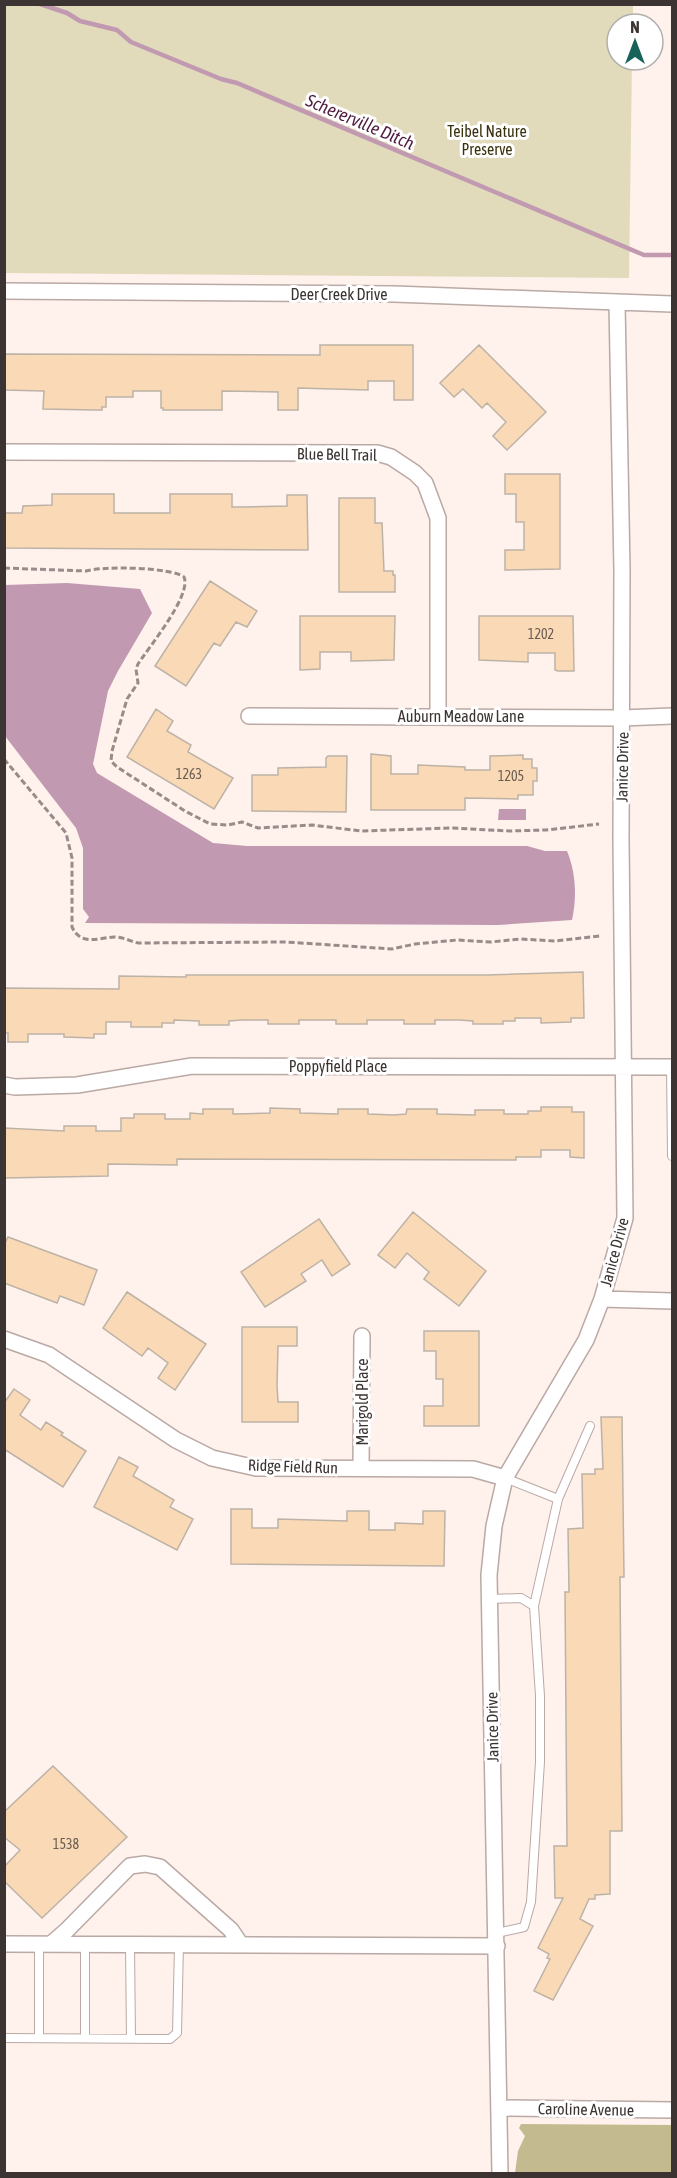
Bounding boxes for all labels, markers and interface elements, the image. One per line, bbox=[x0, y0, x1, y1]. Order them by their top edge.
north arrow bbox=[605, 12, 665, 72]
text: N bbox=[630, 18, 640, 36]
water label: Schererville Ditch bbox=[302, 89, 418, 154]
park label: Teibel Nature Preserve bbox=[447, 122, 527, 158]
street label: Deer Creek Drive bbox=[291, 285, 387, 303]
street label: Blue Bell Trail bbox=[297, 444, 378, 464]
house number: 1202 bbox=[528, 626, 554, 642]
street label: Auburn Meadow Lane bbox=[398, 707, 524, 725]
street label: Janice Drive bbox=[612, 732, 632, 802]
house number: 1263 bbox=[176, 766, 202, 782]
house number: 1205 bbox=[498, 768, 524, 784]
street label: Poppyfield Place bbox=[289, 1057, 387, 1076]
street label: Janice Drive bbox=[596, 1216, 632, 1288]
street label: Marigold Place bbox=[353, 1358, 372, 1446]
street label: Ridge Field Run bbox=[248, 1455, 338, 1478]
street label: Janice Drive bbox=[482, 1692, 502, 1762]
house number: 1538 bbox=[53, 1836, 80, 1852]
street label: Caroline Avenue bbox=[538, 2099, 634, 2119]

